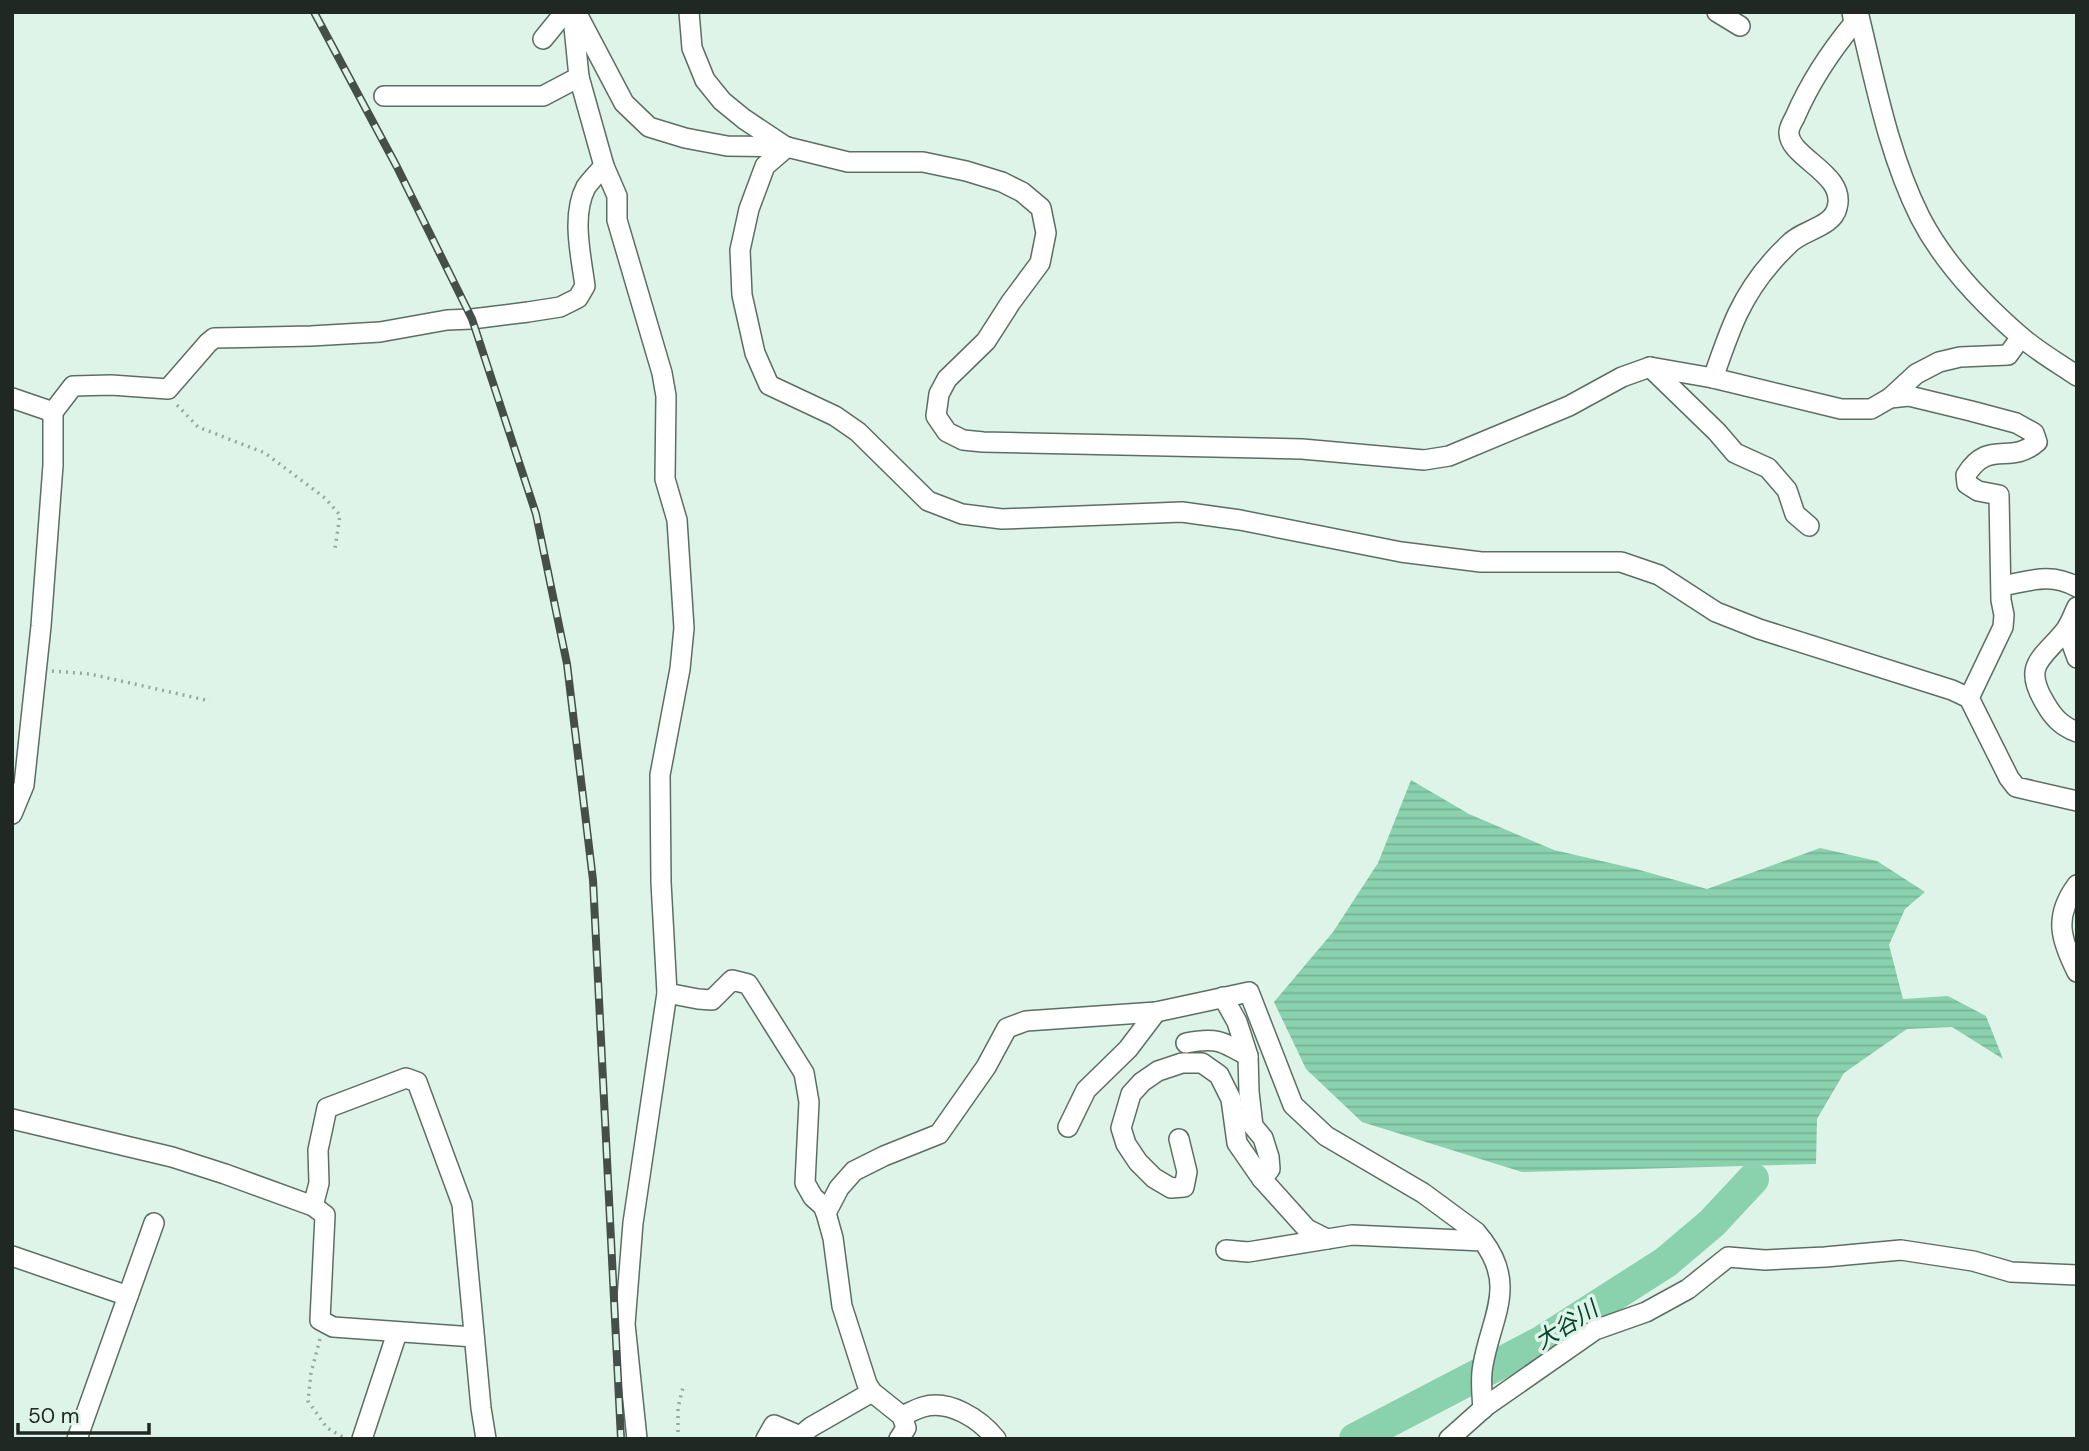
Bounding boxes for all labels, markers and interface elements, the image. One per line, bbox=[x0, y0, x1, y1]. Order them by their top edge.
water label: 大谷川 bbox=[1529, 1292, 1606, 1356]
scale bar bbox=[18, 1392, 149, 1436]
text: 50 m bbox=[28, 1402, 79, 1430]

